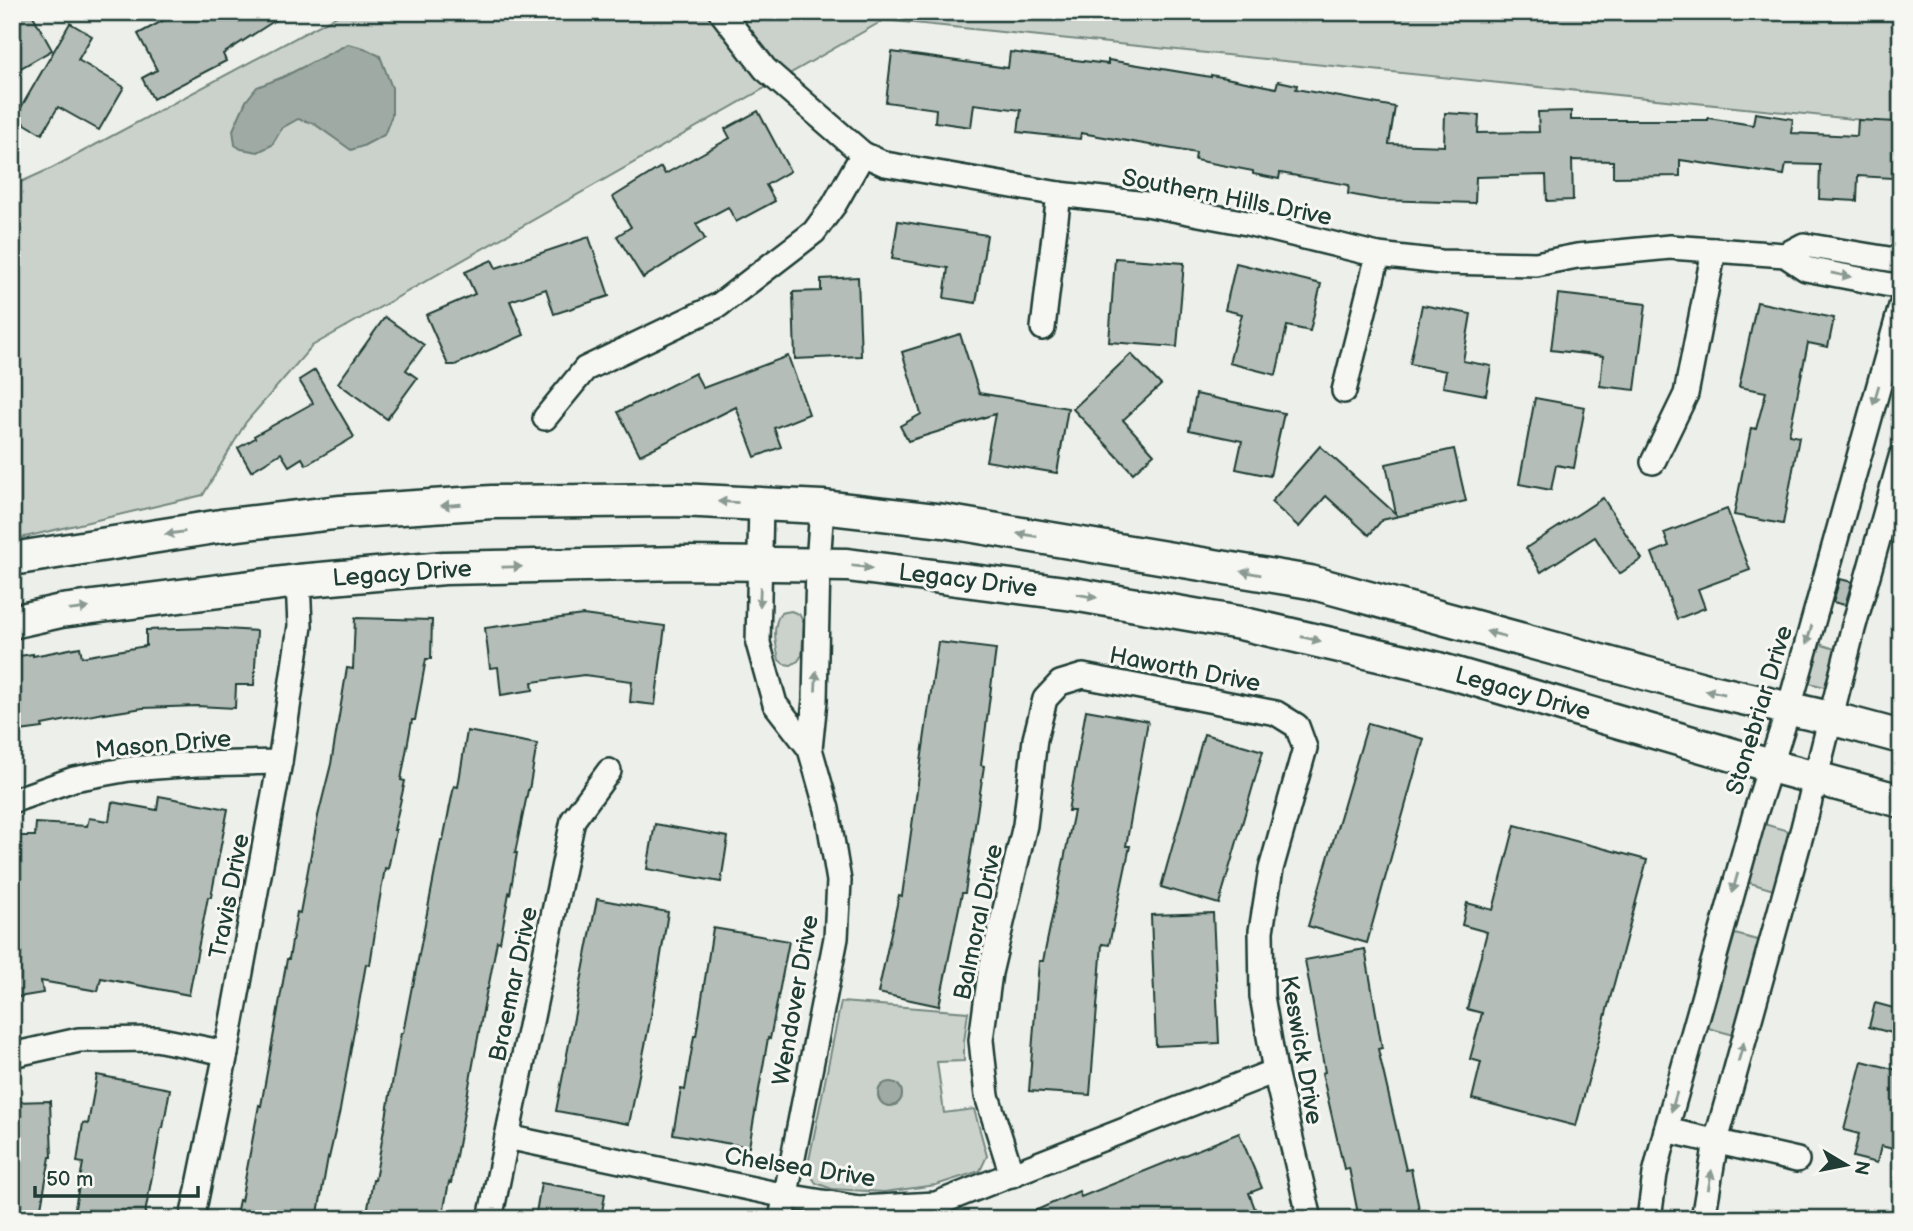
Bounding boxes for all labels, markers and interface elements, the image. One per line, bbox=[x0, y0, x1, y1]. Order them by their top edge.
street label: Southern Hills Drive bbox=[1119, 163, 1334, 232]
one-way arrow bbox=[1830, 270, 1852, 281]
one-way arrow bbox=[1870, 384, 1881, 406]
one-way arrow bbox=[716, 497, 738, 508]
one-way arrow bbox=[440, 500, 462, 511]
one-way arrow bbox=[164, 527, 186, 538]
one-way arrow bbox=[1016, 529, 1038, 540]
street label: Legacy Drive bbox=[331, 554, 473, 593]
street label: Legacy Drive bbox=[897, 558, 1039, 603]
one-way arrow bbox=[501, 561, 523, 573]
one-way arrow bbox=[851, 561, 873, 572]
one-way arrow bbox=[1240, 567, 1262, 578]
one-way arrow bbox=[754, 586, 765, 608]
one-way arrow bbox=[1076, 591, 1098, 602]
one-way arrow bbox=[68, 603, 90, 614]
street label: Stonebriar Drive bbox=[1720, 622, 1799, 798]
one-way arrow bbox=[1803, 624, 1814, 646]
one-way arrow bbox=[1485, 628, 1506, 638]
one-way arrow bbox=[1300, 634, 1322, 645]
street label: Haworth Drive bbox=[1107, 641, 1263, 698]
street label: Legacy Drive bbox=[1452, 660, 1594, 727]
one-way arrow bbox=[810, 669, 821, 691]
one-way arrow bbox=[1704, 686, 1726, 697]
street label: Mason Drive bbox=[94, 724, 232, 765]
street label: Travis Drive bbox=[203, 831, 256, 961]
street label: Balmoral Drive bbox=[948, 841, 1009, 1003]
one-way arrow bbox=[1730, 872, 1740, 893]
street label: Braemar Drive bbox=[483, 904, 544, 1064]
street label: Wendover Drive bbox=[766, 913, 825, 1088]
street label: Keswick Drive bbox=[1274, 974, 1329, 1127]
one-way arrow bbox=[1736, 1041, 1746, 1062]
one-way arrow bbox=[1668, 1091, 1678, 1112]
north arrow bbox=[1812, 1130, 1882, 1200]
street label: Chelsea Drive bbox=[722, 1141, 878, 1194]
scale bar bbox=[35, 1154, 198, 1198]
text: N bbox=[1849, 1159, 1874, 1177]
text: 50 m bbox=[46, 1167, 93, 1192]
one-way arrow bbox=[1705, 1169, 1716, 1191]

